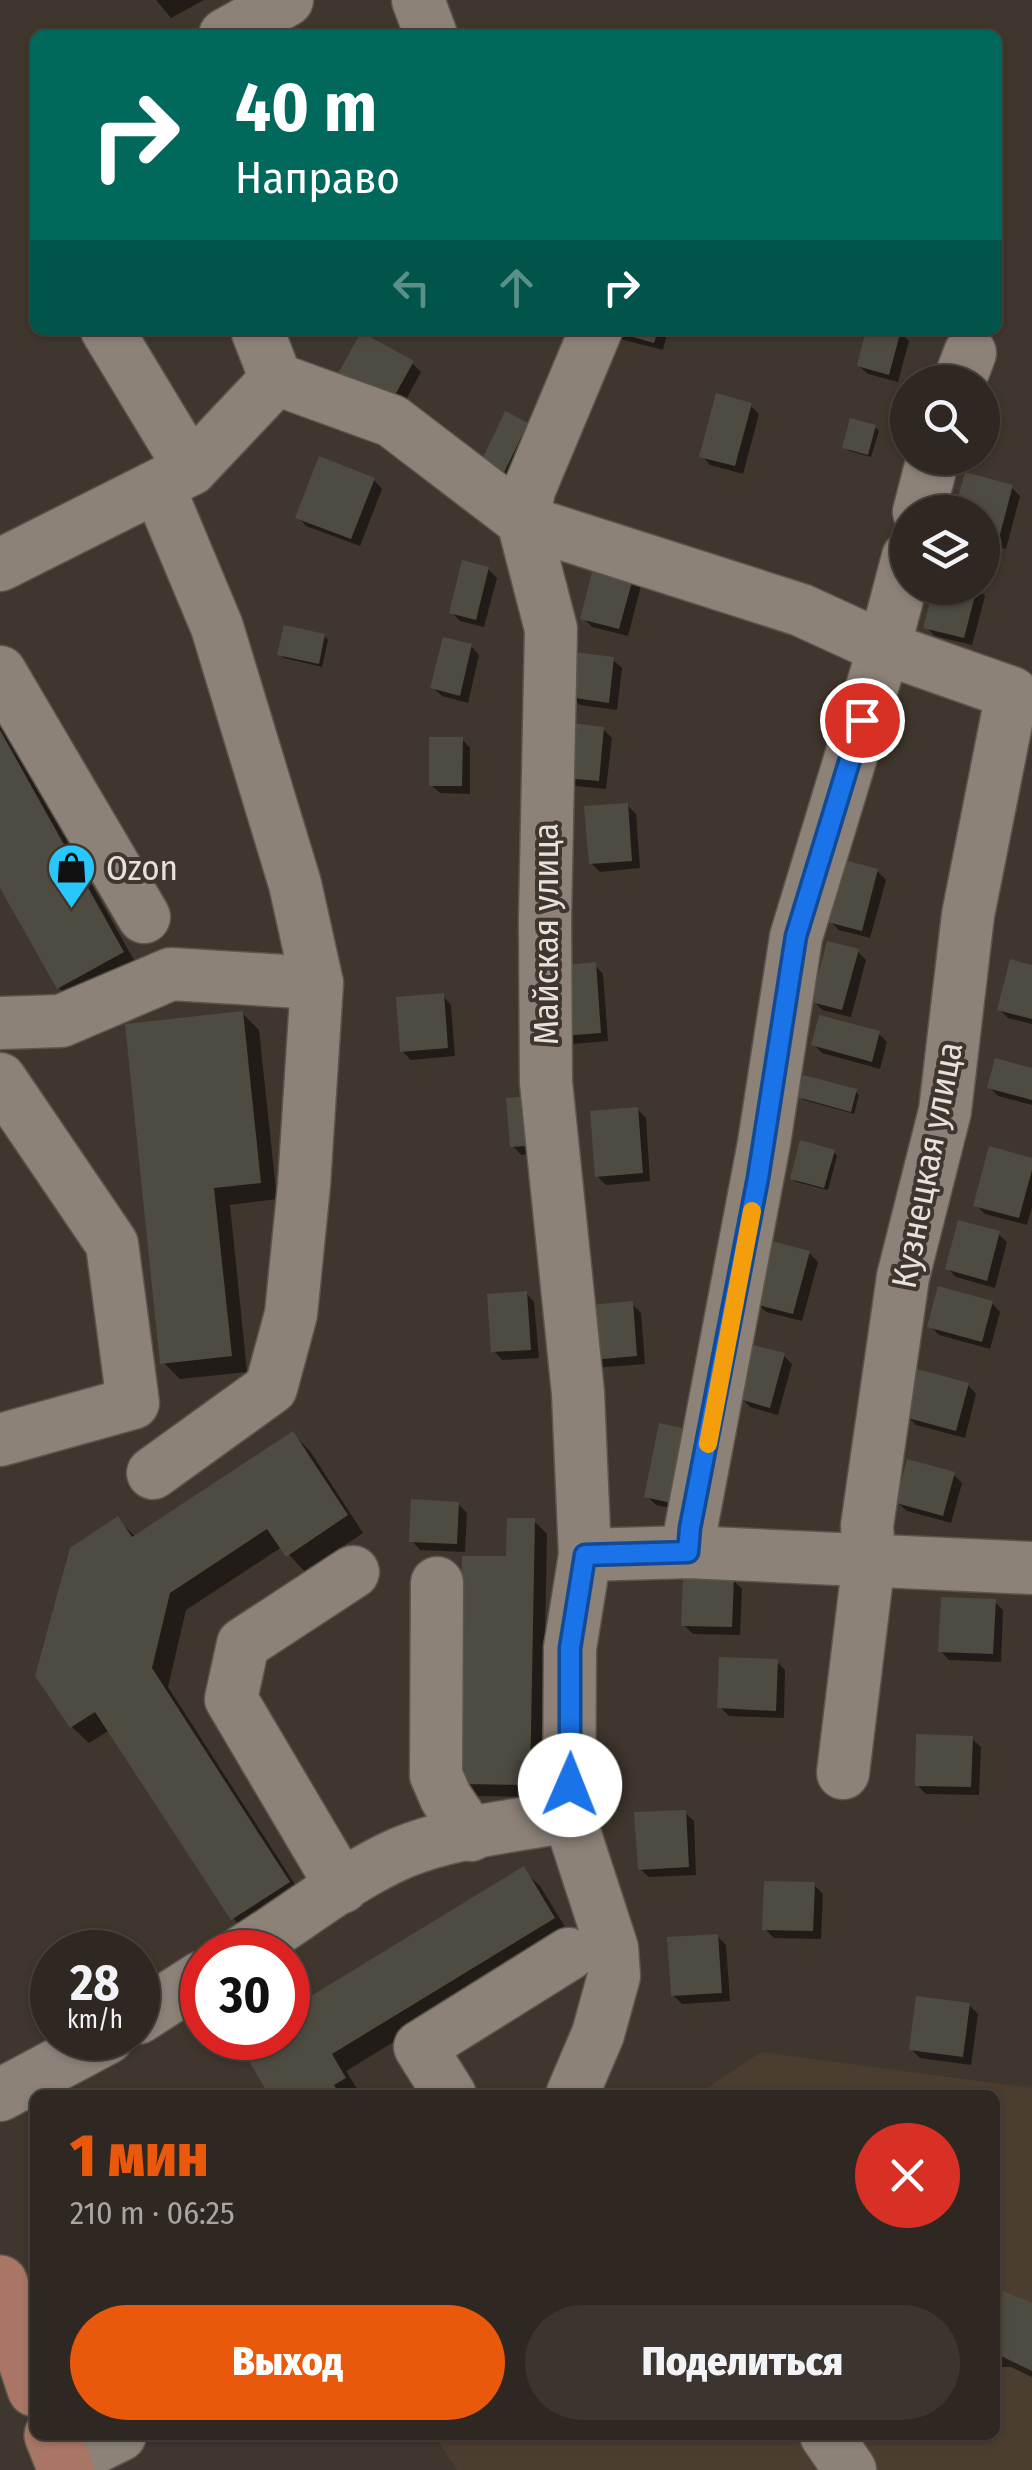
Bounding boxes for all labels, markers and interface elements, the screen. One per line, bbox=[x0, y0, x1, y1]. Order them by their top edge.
text: 40 m bbox=[235, 66, 377, 150]
icon: right bbox=[70, 70, 200, 200]
text: Направо bbox=[235, 151, 400, 205]
icon: left bbox=[384, 260, 439, 315]
icon: ahead bbox=[489, 260, 544, 315]
icon: right bbox=[594, 260, 649, 315]
map controls bbox=[890, 365, 1000, 605]
button: search bbox=[890, 365, 1000, 475]
button: layers bbox=[890, 495, 1000, 605]
pin bbox=[820, 678, 905, 763]
icon: arrive bbox=[835, 693, 890, 748]
street label: Майская улица bbox=[525, 823, 567, 1045]
shop icon: Ozon bbox=[45, 842, 97, 910]
place label: Ozon bbox=[106, 847, 178, 889]
street label: Кузнецкая улица bbox=[883, 1038, 971, 1292]
position arrow bbox=[518, 1733, 622, 1837]
speed limit sign: 30 bbox=[180, 1930, 310, 2060]
text: 28 bbox=[70, 1953, 120, 2013]
text: km/h bbox=[67, 2005, 123, 2035]
text: 1 мин bbox=[70, 2120, 209, 2192]
button: close bbox=[855, 2123, 960, 2228]
text: 210 m · 06:25 bbox=[70, 2194, 235, 2232]
button: Выход bbox=[70, 2305, 505, 2420]
button: Поделиться bbox=[525, 2305, 960, 2420]

